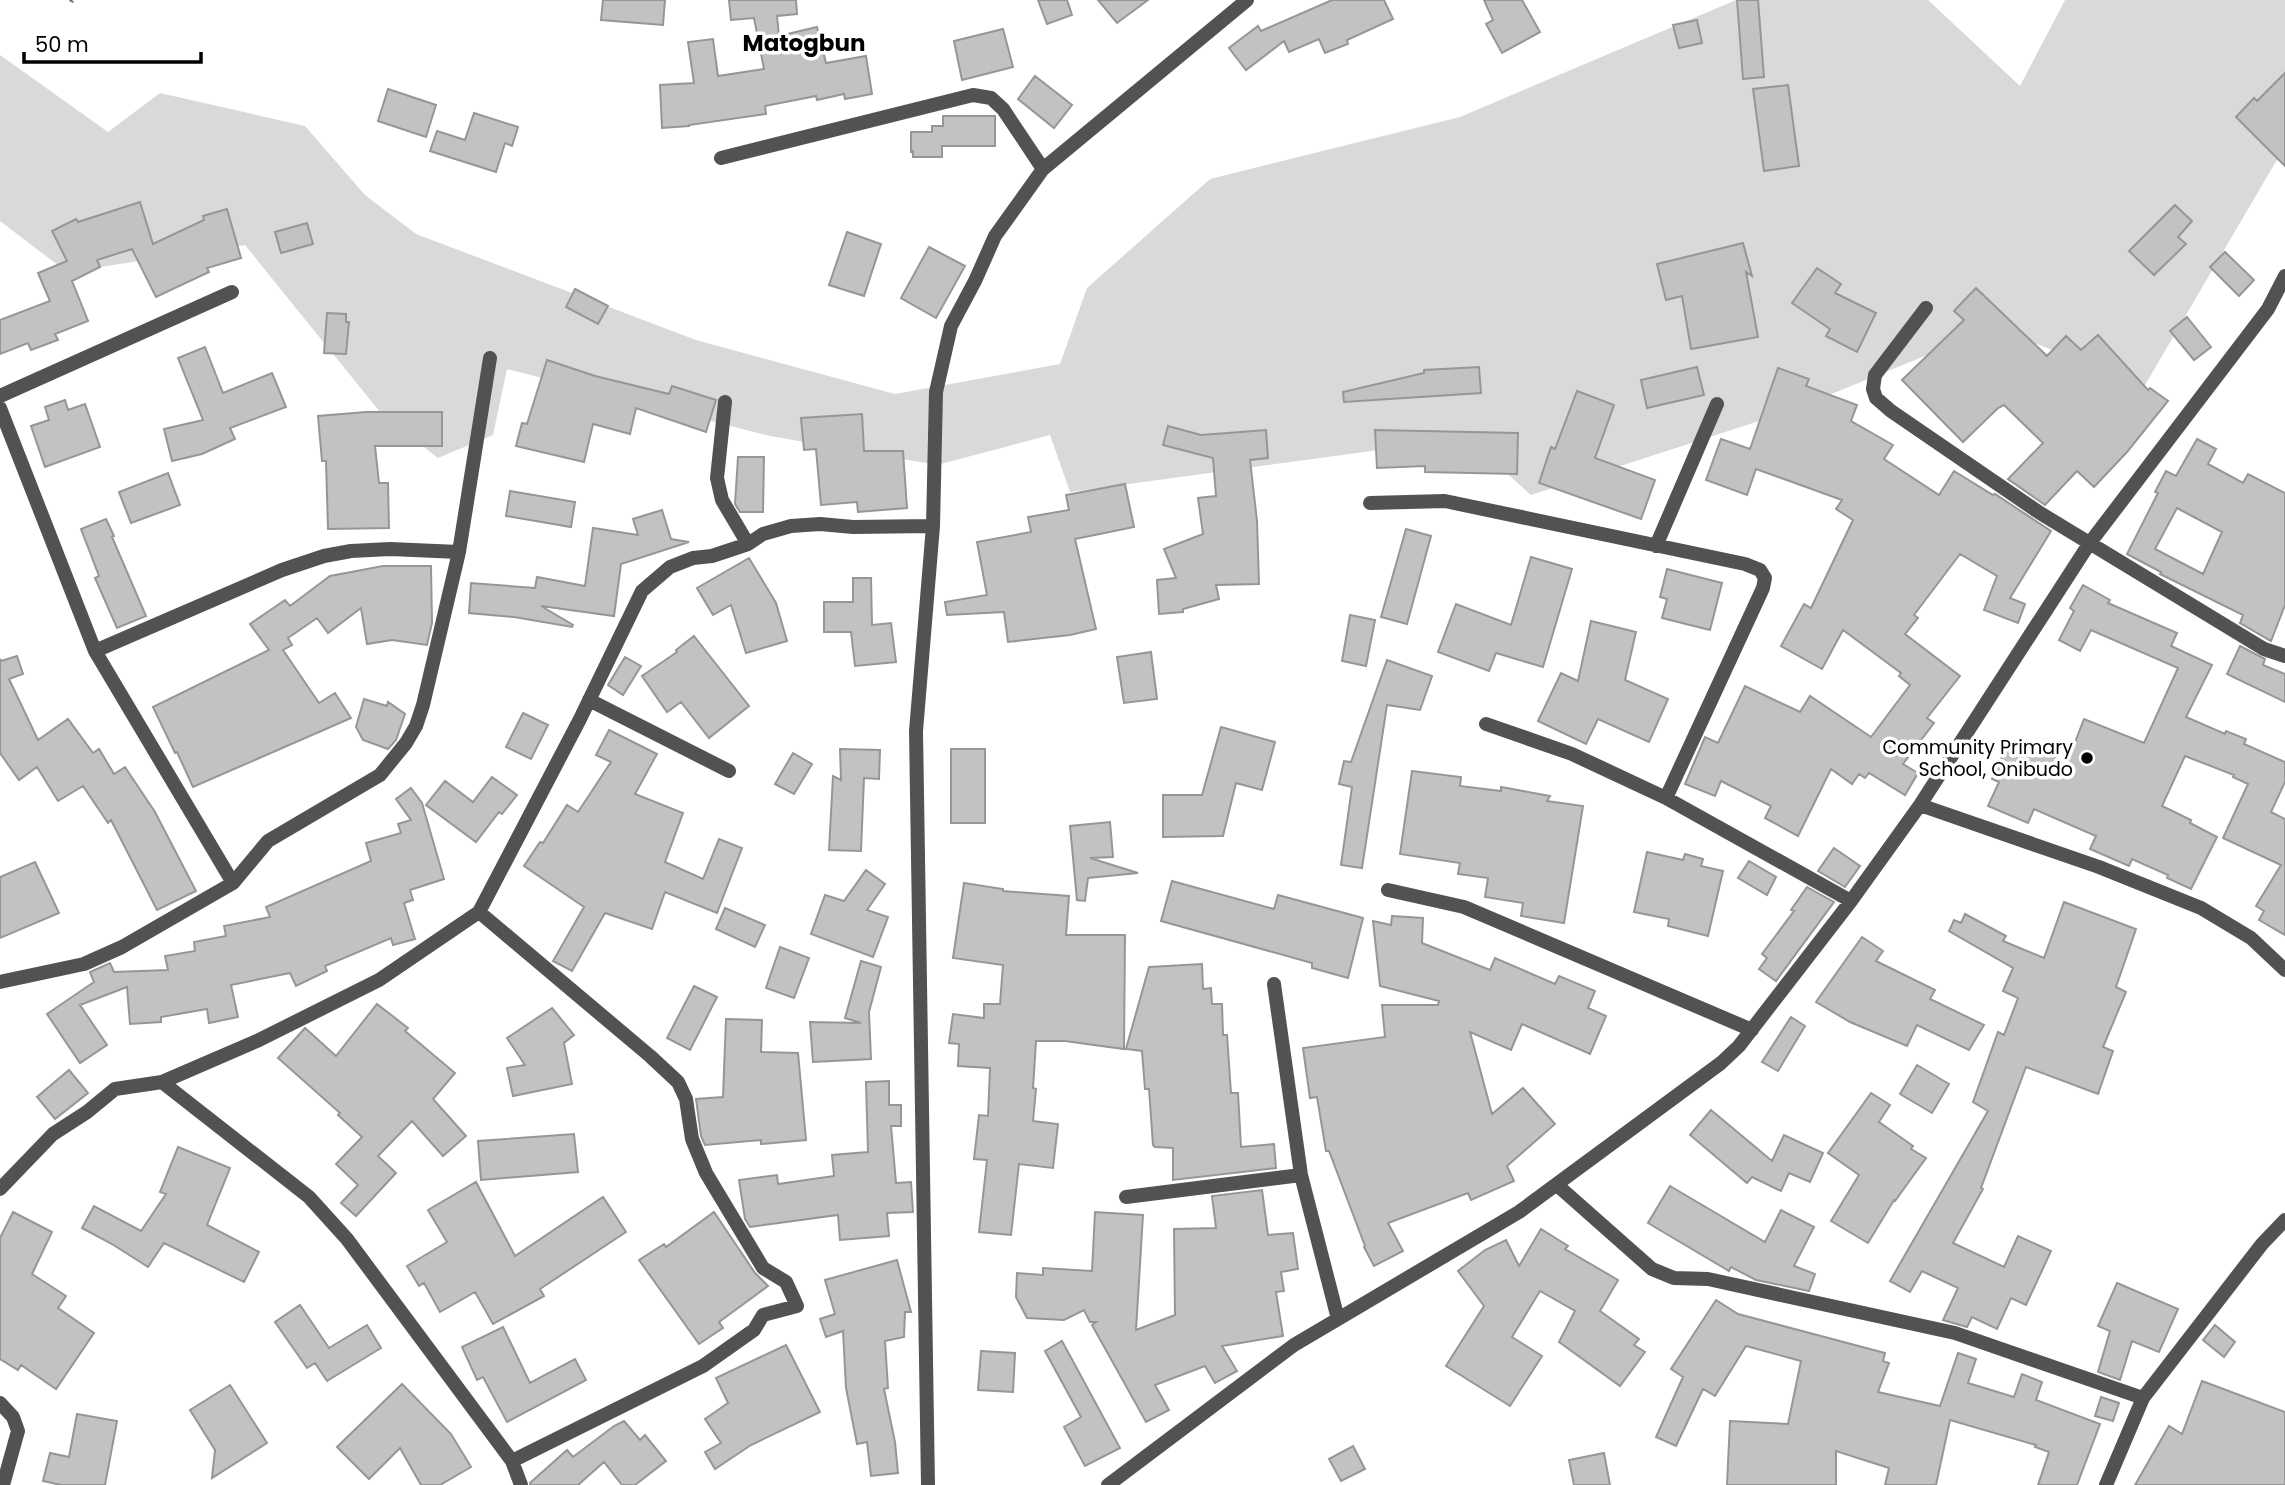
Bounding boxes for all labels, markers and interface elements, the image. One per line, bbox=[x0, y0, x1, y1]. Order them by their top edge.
scale bar bbox=[24, 21, 201, 65]
district label: Matogbun bbox=[743, 27, 865, 59]
text: 50 m bbox=[35, 30, 89, 59]
place label: Community Primary School, Onibudo bbox=[1882, 734, 2073, 783]
marker: Community Primary School, Onibudo bbox=[2079, 750, 2095, 766]

